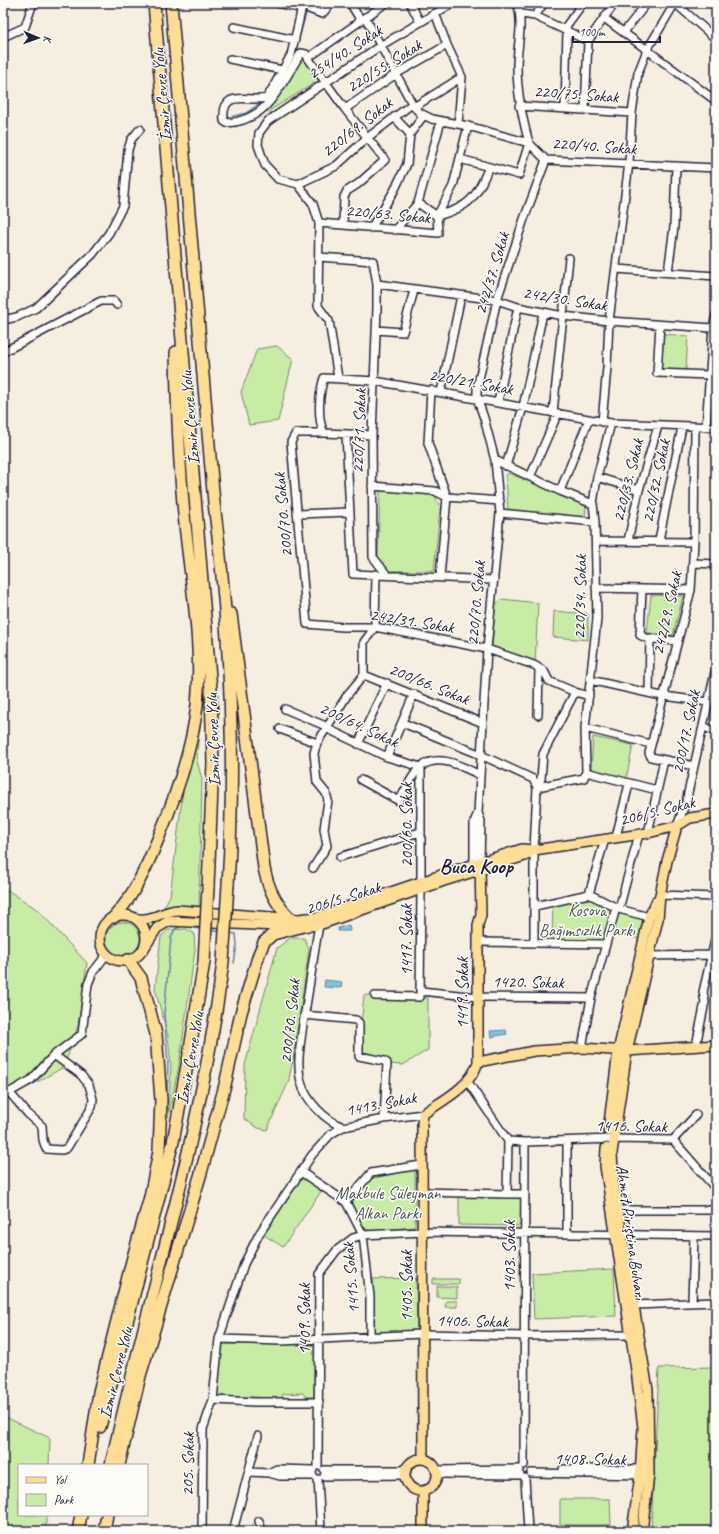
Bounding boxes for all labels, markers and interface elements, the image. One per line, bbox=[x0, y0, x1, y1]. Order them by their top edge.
north arrow bbox=[18, 18, 58, 58]
scale bar bbox=[573, 18, 660, 44]
street label: 254/40. Sokak bbox=[304, 19, 388, 84]
text: 100 m bbox=[579, 24, 606, 40]
street label: 220/55. Sokak bbox=[343, 34, 427, 97]
text: K bbox=[41, 35, 55, 44]
street label: İzmir Çevre Yolu bbox=[147, 46, 178, 143]
street label: 220/75. Sokak bbox=[533, 81, 621, 108]
street label: 220/69. Sokak bbox=[317, 92, 398, 161]
street label: 220/40. Sokak bbox=[551, 133, 639, 160]
street label: 220/63. Sokak bbox=[345, 200, 433, 228]
street label: 242/37. Sokak bbox=[470, 228, 515, 317]
street label: 242/30. Sokak bbox=[522, 282, 610, 316]
street label: 220/21. Sokak bbox=[427, 364, 516, 400]
street label: İzmir Çevre Yolu bbox=[175, 369, 206, 466]
street label: 220/71. Sokak bbox=[347, 387, 371, 474]
street label: 220/33. Sokak bbox=[608, 435, 649, 524]
street label: 220/32. Sokak bbox=[637, 436, 675, 525]
street label: 200/70. Sokak bbox=[269, 470, 297, 558]
street label: 220/34. Sokak bbox=[569, 553, 591, 640]
street label: 220/70. Sokak bbox=[462, 558, 490, 646]
street label: 242/29. Sokak bbox=[647, 568, 687, 657]
street label: 242/31. Sokak bbox=[369, 604, 457, 638]
street label: 200/66. Sokak bbox=[386, 658, 474, 710]
street label: 200/17. Sokak bbox=[667, 687, 705, 776]
street label: İzmir Çevre Yolu bbox=[201, 691, 226, 787]
street label: 200/64. Sokak bbox=[316, 698, 403, 753]
street label: 200/60. Sokak bbox=[396, 781, 417, 867]
street label: 206/5. Sokak bbox=[617, 791, 699, 831]
district label: Buca Koop bbox=[439, 853, 515, 879]
street label: 206/5. Sokak bbox=[303, 876, 385, 919]
park label: Kosova Bağımsızlık Parkı bbox=[539, 900, 636, 941]
street label: 1417. Sokak bbox=[396, 903, 417, 976]
street label: 1419. Sokak bbox=[452, 956, 473, 1029]
street label: 1420. Sokak bbox=[492, 971, 566, 993]
street label: 200/70. Sokak bbox=[275, 976, 305, 1064]
street label: İzmir Çevre Yolu bbox=[172, 1008, 210, 1106]
street label: 1413. Sokak bbox=[344, 1087, 420, 1121]
street label: 1416. Sokak bbox=[595, 1115, 669, 1137]
street label: Ahmet Piriştina Bulvarı bbox=[611, 1163, 651, 1302]
park label: Makbule Süleyman Alkan Parkı bbox=[336, 1183, 442, 1224]
street label: 1403. Sokak bbox=[499, 1219, 520, 1292]
street label: 1415. Sokak bbox=[337, 1240, 365, 1314]
street label: 1405. Sokak bbox=[396, 1249, 417, 1322]
street label: 1409. Sokak bbox=[294, 1282, 315, 1355]
street label: 1406. Sokak bbox=[436, 1310, 510, 1332]
street label: İzmir Çevre Yolu bbox=[94, 1323, 139, 1421]
street label: 205. Sokak bbox=[177, 1430, 199, 1496]
street label: 1408. Sokak bbox=[554, 1448, 628, 1470]
legend bbox=[18, 1464, 148, 1516]
text: Yol bbox=[54, 1472, 68, 1488]
text: Park bbox=[54, 1492, 75, 1508]

